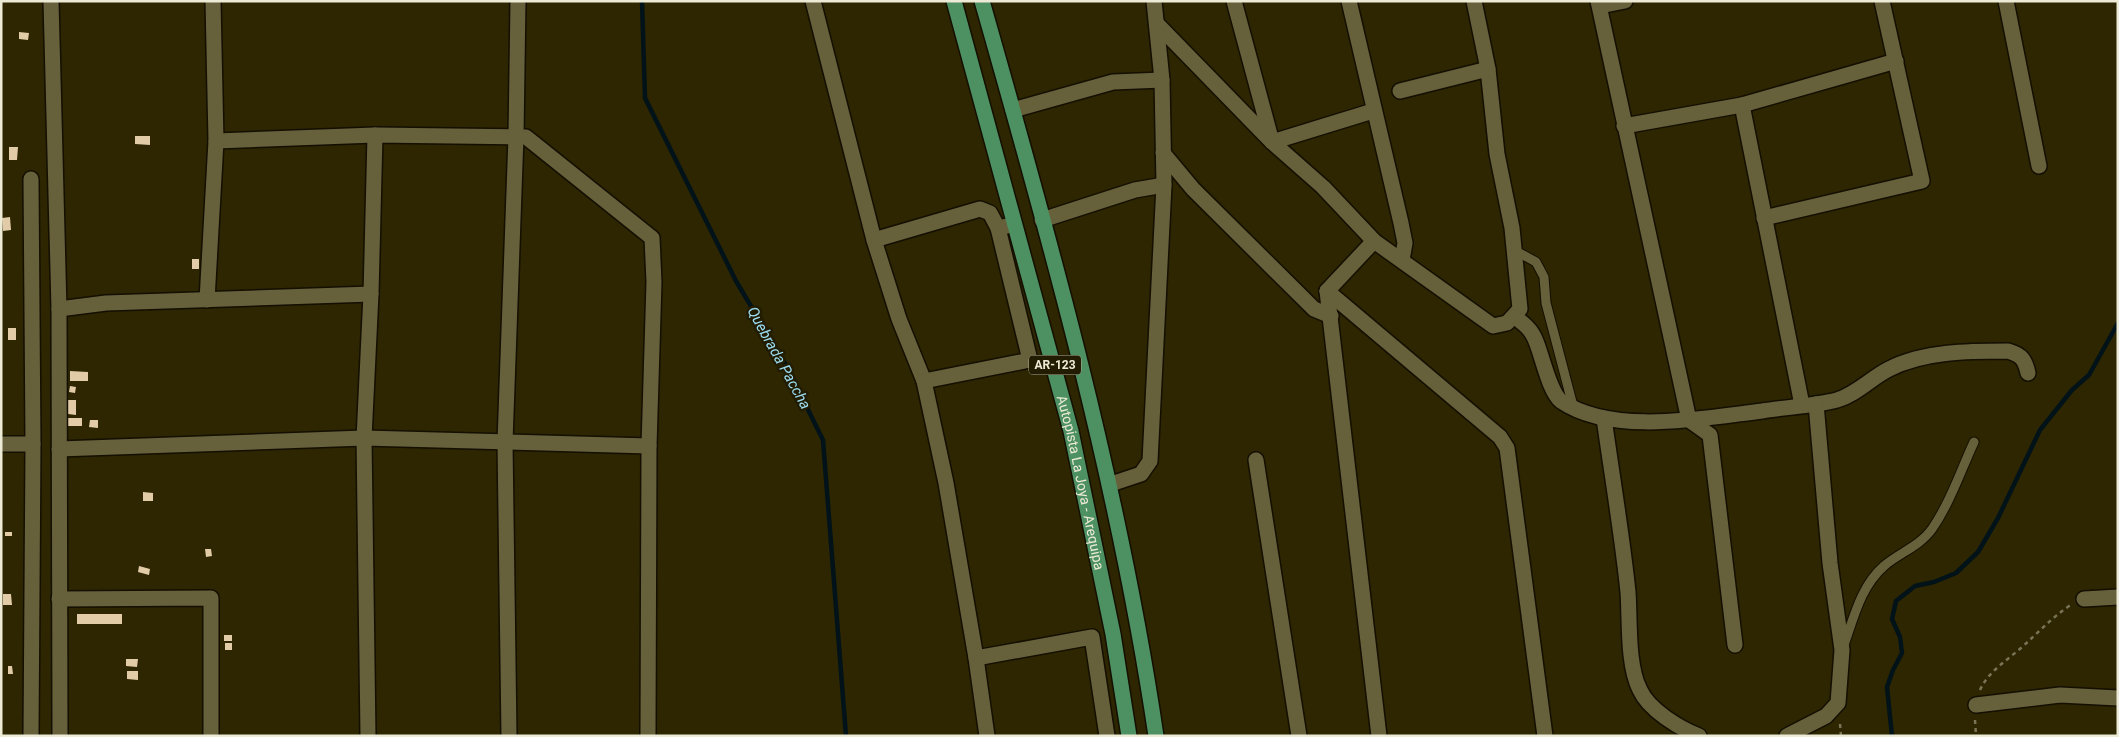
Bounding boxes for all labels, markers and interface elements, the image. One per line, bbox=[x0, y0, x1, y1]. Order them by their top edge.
water label: Quebrada Paccha bbox=[743, 304, 815, 412]
road number: AR-123 bbox=[1029, 356, 1081, 374]
street label: Autopista La Joya - Arequipa bbox=[1054, 393, 1108, 571]

